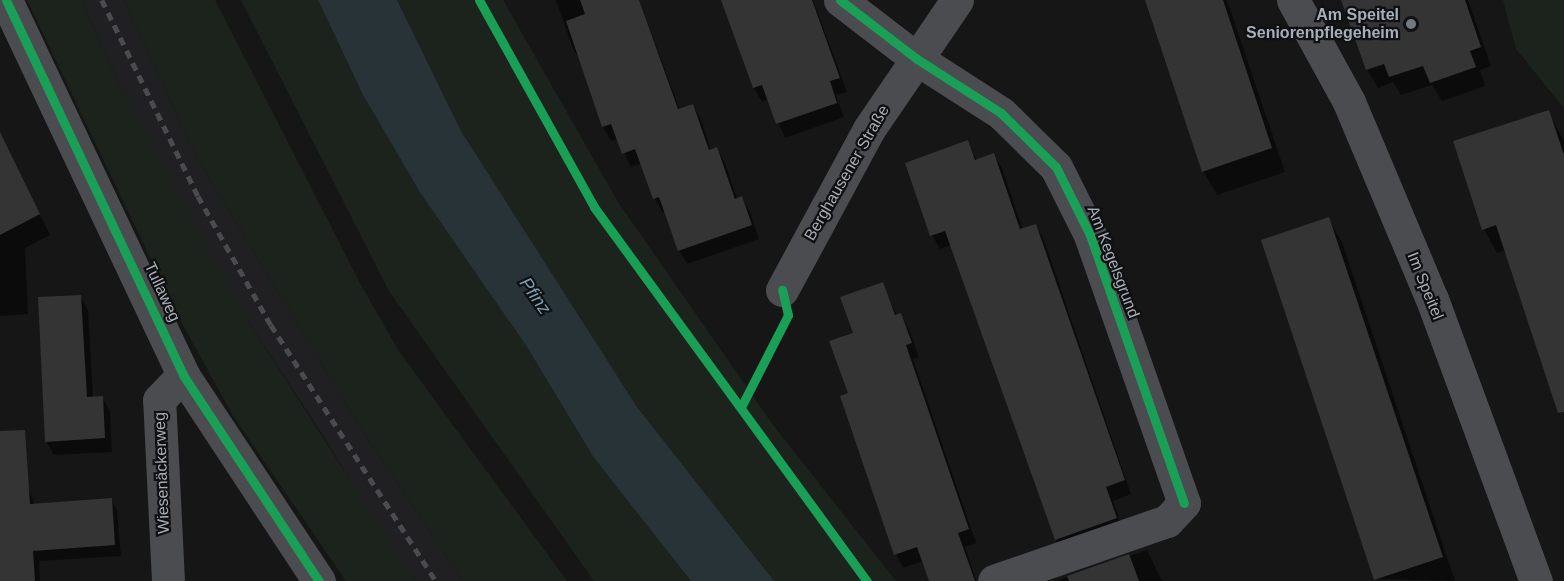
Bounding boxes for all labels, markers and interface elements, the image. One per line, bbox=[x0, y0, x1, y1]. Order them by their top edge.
place label: Am Speitel Seniorenpflegeheim bbox=[1246, 5, 1399, 43]
marker: Am Speitel Seniorenpflegeheim bbox=[1404, 17, 1418, 31]
street label: Berghausener Straße bbox=[800, 102, 894, 244]
street label: Am Kegelsgrund bbox=[1083, 203, 1143, 321]
street label: Im Speitel bbox=[1403, 249, 1447, 323]
street label: Tullaweg bbox=[140, 259, 184, 325]
water label: Pfinz bbox=[515, 273, 555, 319]
street label: Wiesenäckerweg bbox=[150, 412, 174, 534]

